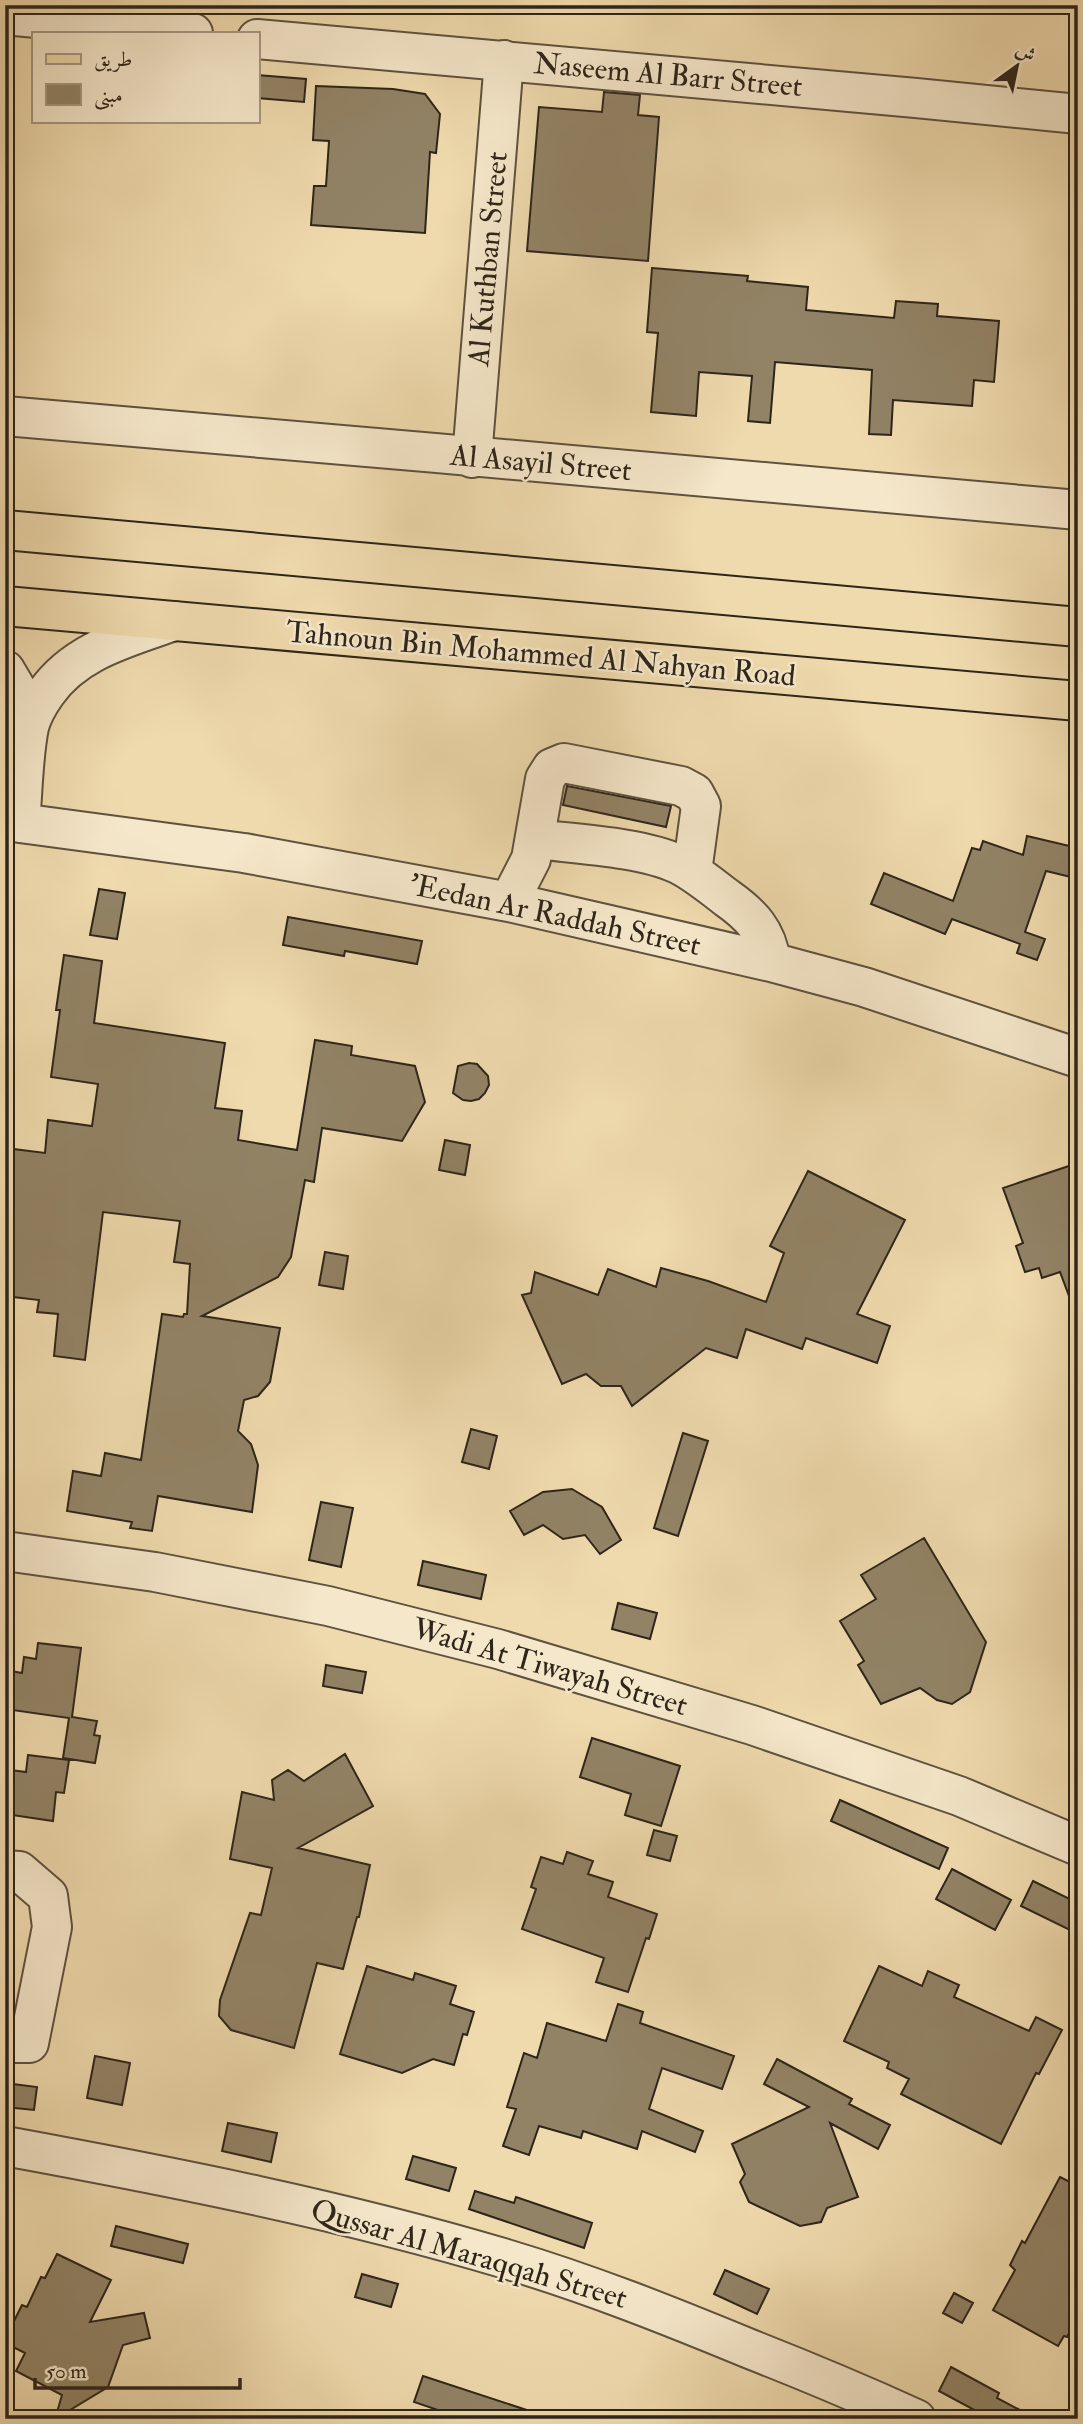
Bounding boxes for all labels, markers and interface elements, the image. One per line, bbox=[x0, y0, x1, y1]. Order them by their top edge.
legend bbox=[32, 32, 259, 122]
north arrow bbox=[982, 32, 1052, 102]
text: ش bbox=[1011, 37, 1040, 68]
street label: Naseem Al Barr Street bbox=[532, 45, 804, 105]
text: طريق bbox=[94, 46, 132, 73]
text: مبنى bbox=[94, 82, 123, 110]
street label: Al Kuthban Street bbox=[460, 150, 516, 369]
street label: Al Asayil Street bbox=[448, 437, 634, 489]
street label: Tahnoun Bin Mohammed Al Nahyan Road bbox=[285, 613, 797, 695]
street label: 'Eedan Ar Raddah Street bbox=[406, 866, 704, 964]
street label: Wadi At Tiwayah Street bbox=[407, 1610, 692, 1724]
street label: Qussar Al Maraqqah Street bbox=[307, 2191, 632, 2317]
scale bar bbox=[35, 2347, 240, 2391]
text: 50 m bbox=[46, 2358, 87, 2385]

